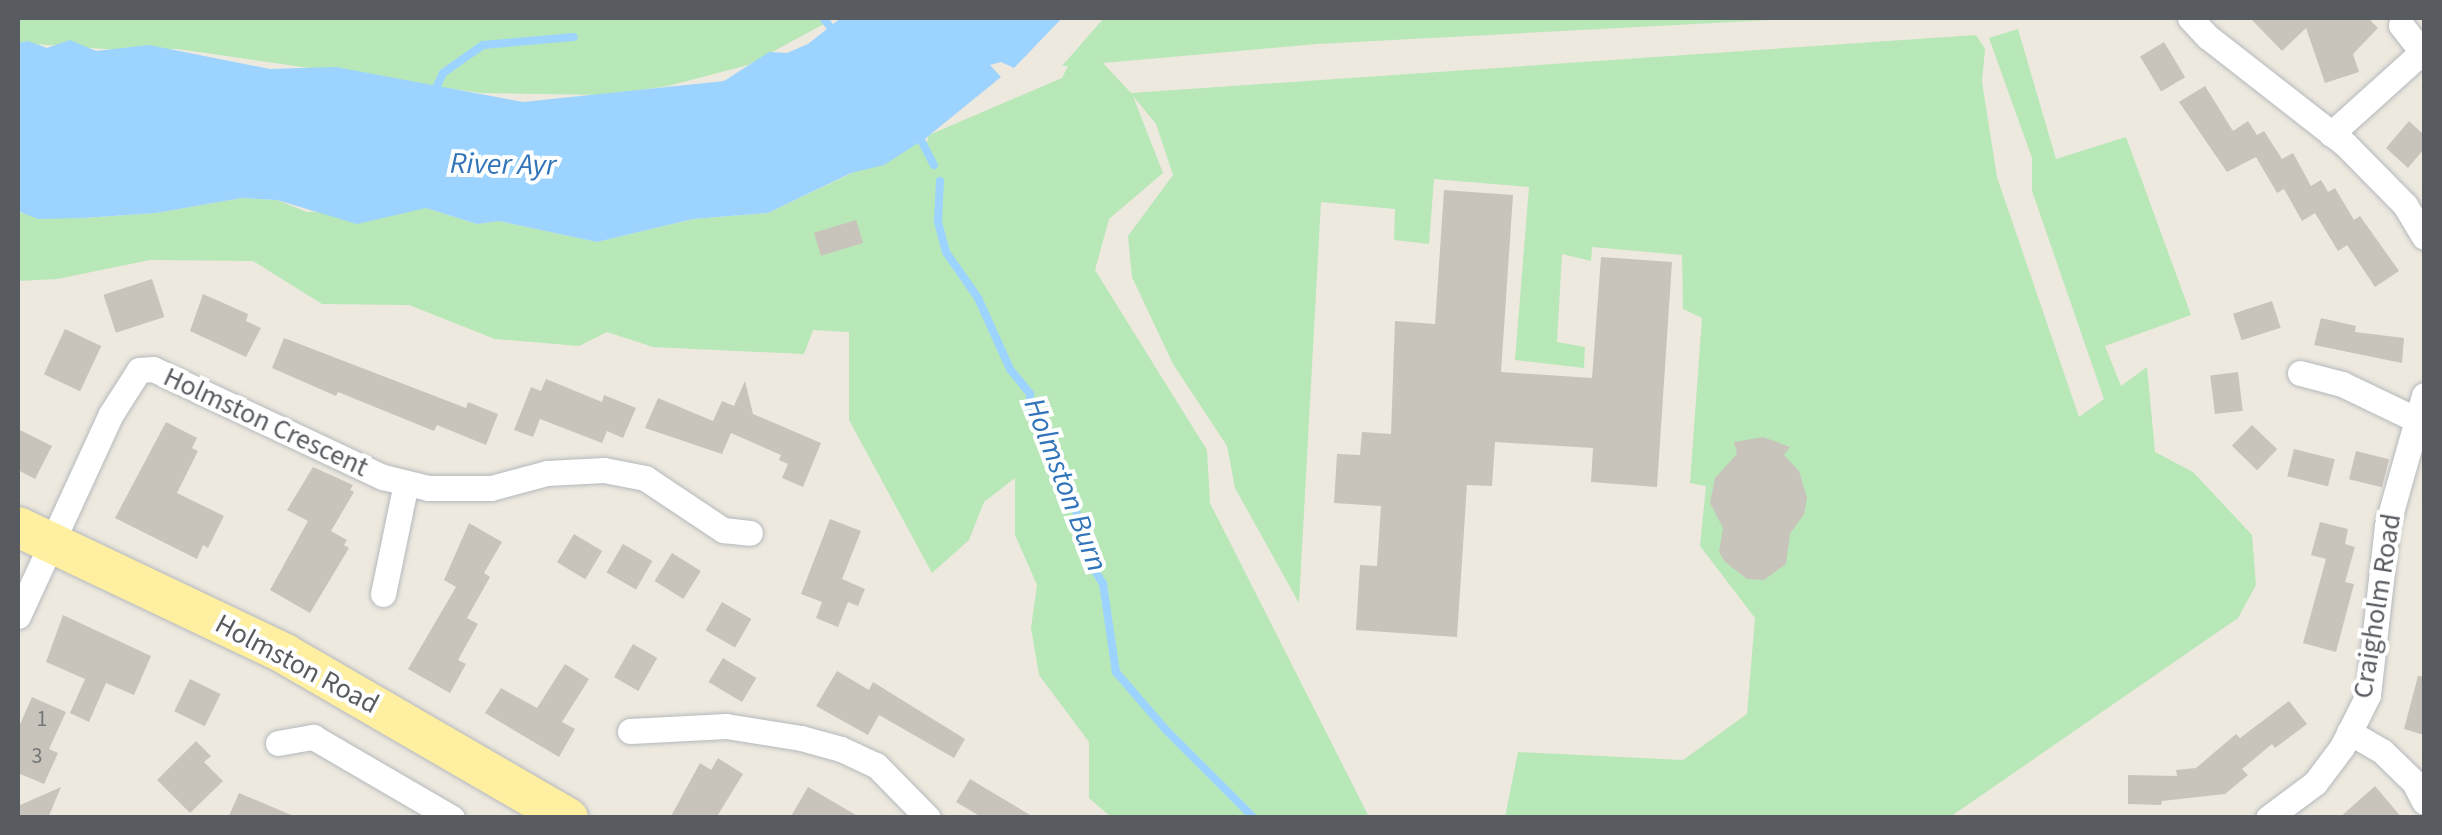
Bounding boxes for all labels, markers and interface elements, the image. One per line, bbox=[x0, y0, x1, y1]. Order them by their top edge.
water label: River Ayr bbox=[450, 146, 556, 184]
street label: Holmston Crescent bbox=[158, 360, 374, 484]
water label: Holmston Burn bbox=[1015, 393, 1115, 577]
street label: Craigholm Road bbox=[2346, 511, 2408, 701]
street label: Holmston Road bbox=[210, 607, 384, 721]
house number: 1 bbox=[37, 707, 47, 733]
house number: 3 bbox=[32, 744, 42, 770]

